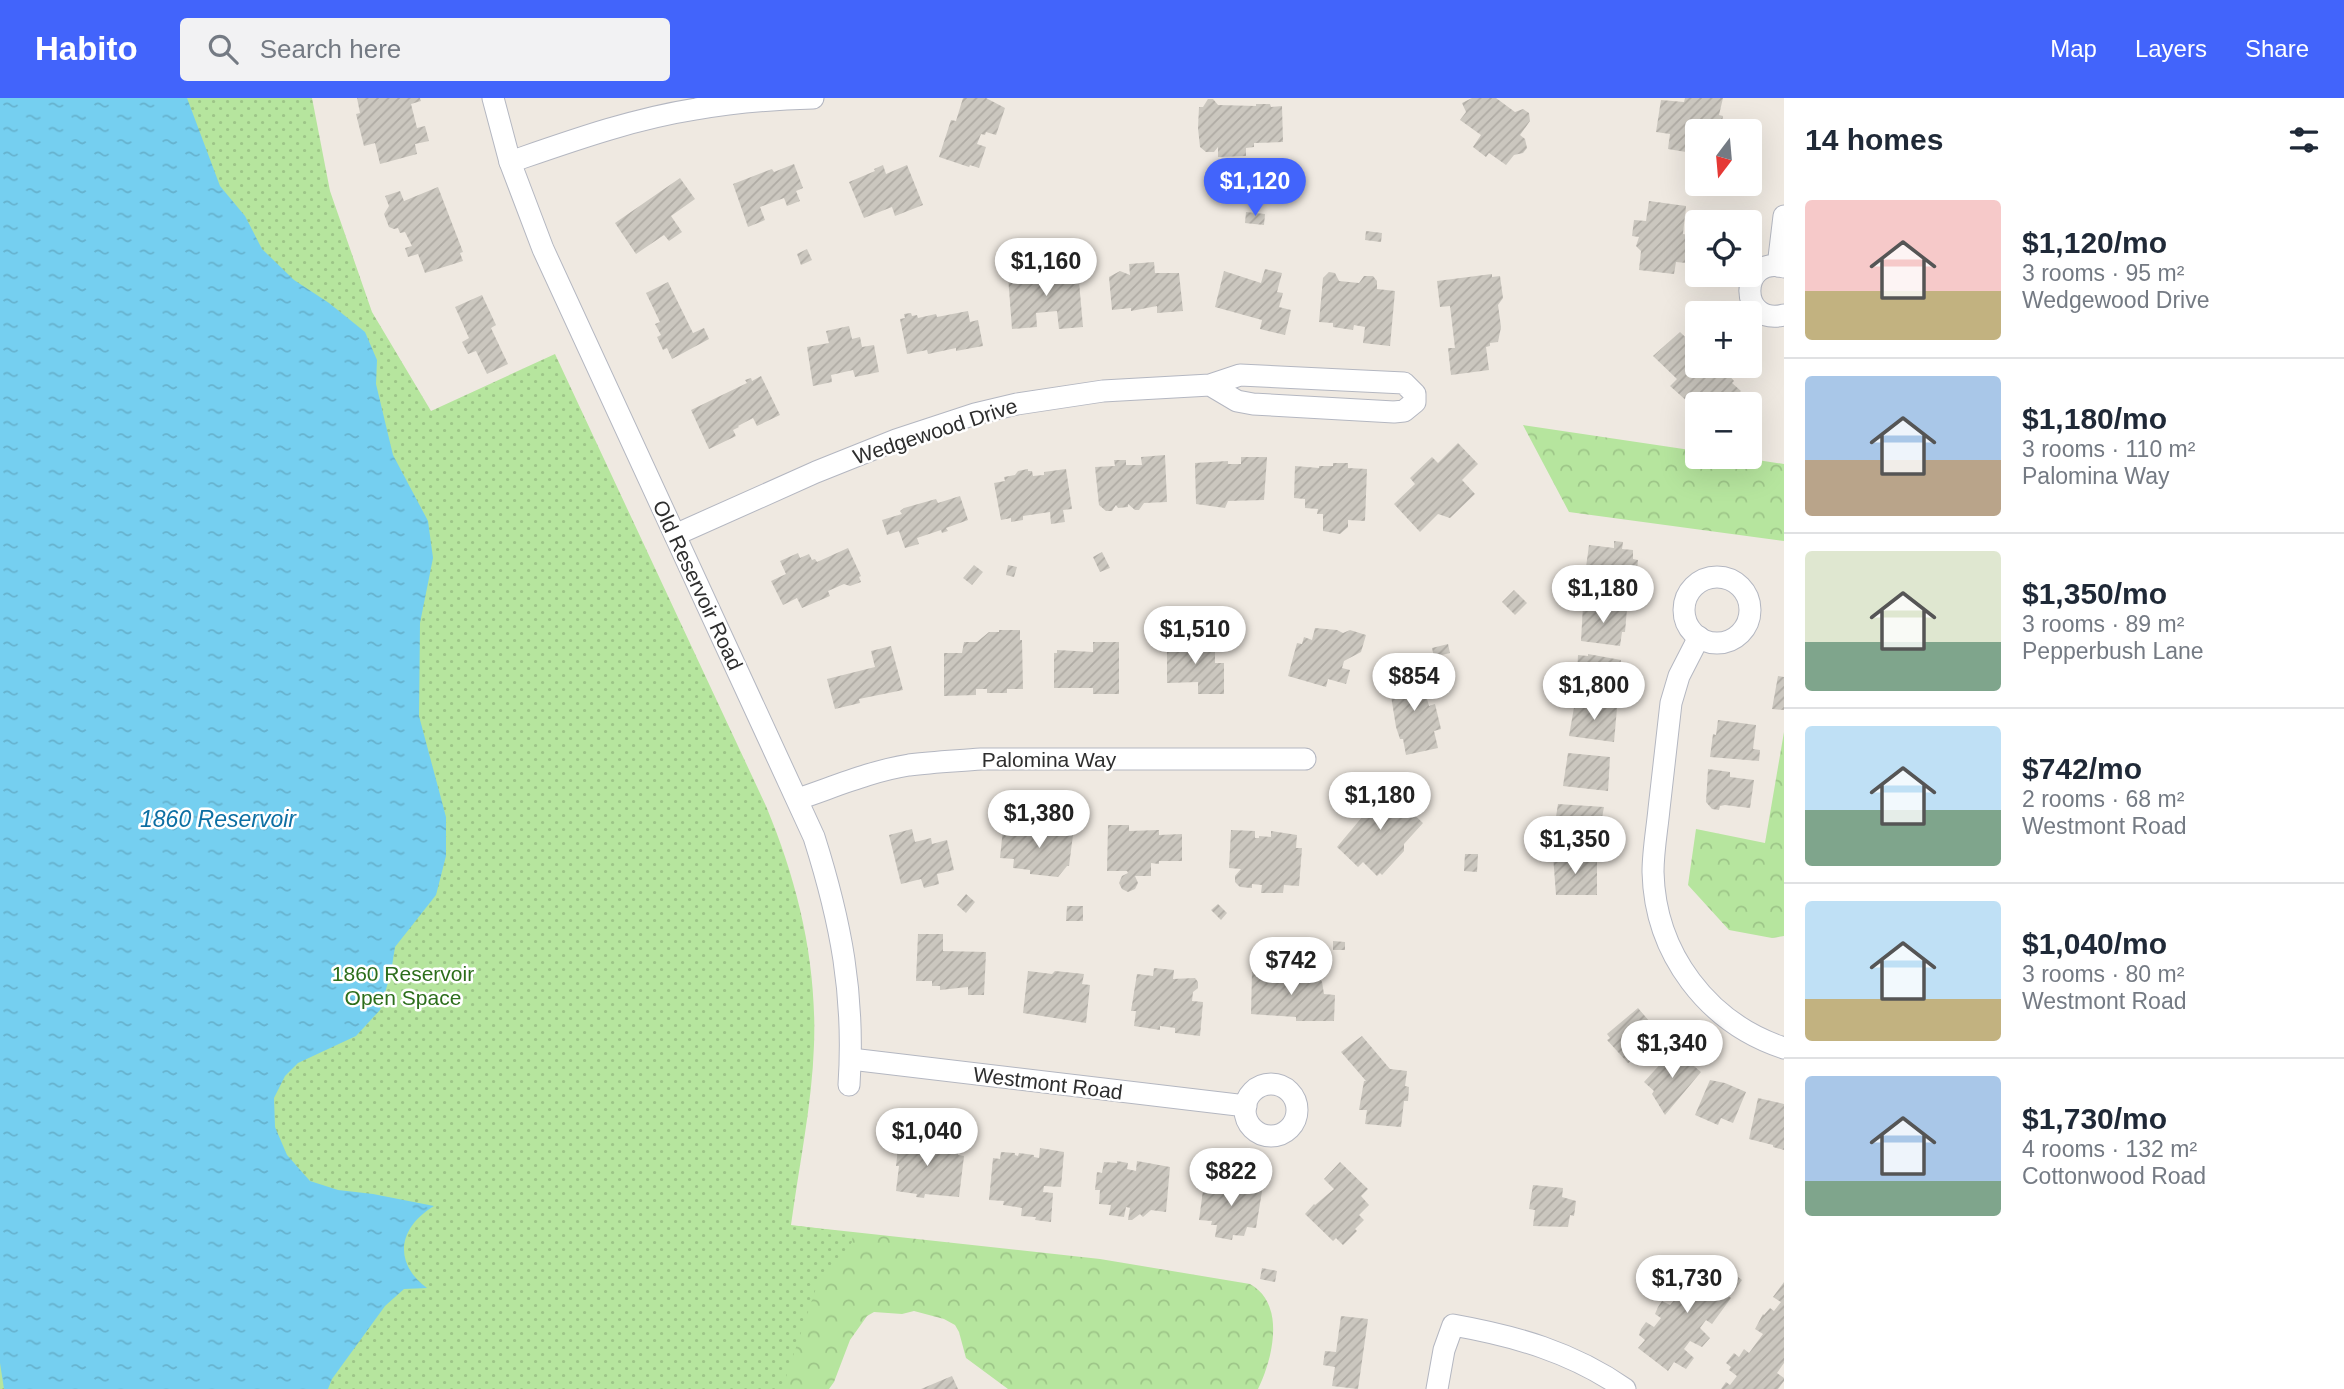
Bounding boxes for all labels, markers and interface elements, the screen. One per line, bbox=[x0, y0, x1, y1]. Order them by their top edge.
search box bbox=[180, 18, 670, 81]
text: Habito bbox=[35, 30, 138, 67]
icon: search bbox=[204, 30, 242, 68]
text: Search here bbox=[260, 34, 401, 64]
text: Map bbox=[2050, 35, 2097, 62]
text: Layers bbox=[2135, 35, 2207, 62]
text: Share bbox=[2245, 35, 2309, 62]
north arrow bbox=[1685, 119, 1762, 196]
map controls bbox=[1685, 119, 1762, 469]
icon: filters bbox=[2285, 121, 2323, 159]
text: 14 homes bbox=[1805, 123, 1943, 156]
pin: $1,120 bbox=[1198, 158, 1312, 218]
text: $1,120 bbox=[1220, 168, 1290, 194]
button: locate bbox=[1685, 210, 1762, 287]
text: $1,120/mo bbox=[2022, 226, 2167, 259]
icon: home bbox=[1861, 228, 1945, 312]
pin: $1,160 bbox=[989, 238, 1103, 298]
text: $1,160 bbox=[1011, 248, 1081, 274]
text: 3 rooms · 95 m² bbox=[2022, 260, 2184, 286]
text: Wedgewood Drive bbox=[2022, 287, 2210, 313]
button: + bbox=[1685, 301, 1762, 378]
button: − bbox=[1685, 392, 1762, 469]
street label: Wedgewood Drive bbox=[850, 394, 1020, 468]
text: $1,180/mo bbox=[2022, 402, 2167, 435]
icon: home bbox=[1861, 404, 1945, 488]
text: 3 rooms · 110 m² bbox=[2022, 436, 2195, 462]
text: Palomina Way bbox=[2022, 463, 2169, 489]
street label: Old Reservoir Road bbox=[649, 497, 747, 673]
pin: $1,180 bbox=[1546, 566, 1660, 625]
text: $1,180 bbox=[1568, 575, 1638, 601]
text: $1,350/mo bbox=[2022, 577, 2167, 610]
icon: home bbox=[1861, 579, 1945, 663]
pin: $1,510 bbox=[1138, 606, 1252, 666]
text: 3 rooms · 89 m² bbox=[2022, 611, 2184, 637]
text: $1,510 bbox=[1160, 616, 1230, 642]
text: Pepperbush Lane bbox=[2022, 638, 2204, 664]
pin: $854 bbox=[1373, 654, 1455, 713]
pin: $1,800 bbox=[1537, 662, 1651, 722]
text: $854 bbox=[1388, 663, 1440, 689]
text: $1,800 bbox=[1559, 672, 1629, 698]
street label: Palomina Way bbox=[982, 748, 1117, 771]
text: $742/mo bbox=[2022, 752, 2142, 785]
icon: home bbox=[1861, 754, 1945, 838]
pin: $1,180 bbox=[1323, 772, 1437, 832]
text: $1,180 bbox=[1345, 782, 1415, 808]
text: 2 rooms · 68 m² bbox=[2022, 786, 2184, 812]
pin: $1,380 bbox=[982, 790, 1096, 850]
text: $1,380 bbox=[1004, 800, 1074, 826]
water label: 1860 Reservoir bbox=[140, 806, 297, 832]
text: Westmont Road bbox=[2022, 813, 2186, 839]
pin: $1,350 bbox=[1518, 816, 1632, 876]
text: $1,350 bbox=[1540, 826, 1610, 852]
text: $1,040/mo bbox=[2022, 927, 2167, 960]
icon: home bbox=[1861, 929, 1945, 1013]
pin: $742 bbox=[1250, 937, 1332, 997]
text: $742 bbox=[1265, 947, 1317, 973]
text: 3 rooms · 80 m² bbox=[2022, 961, 2184, 987]
park label: 1860 Reservoir Open Space bbox=[332, 962, 474, 1009]
text: Westmont Road bbox=[2022, 988, 2186, 1014]
pin: $1,340 bbox=[1615, 1020, 1729, 1080]
text: $1,340 bbox=[1637, 1030, 1707, 1056]
street label: Westmont Road bbox=[972, 1062, 1124, 1104]
text: $1,730/mo bbox=[2022, 1102, 2167, 1135]
icon: home bbox=[1861, 1104, 1945, 1188]
pin: $1,040 bbox=[870, 1108, 984, 1168]
text: $1,040 bbox=[892, 1118, 962, 1144]
text: 4 rooms · 132 m² bbox=[2022, 1136, 2197, 1162]
pin: $822 bbox=[1190, 1148, 1272, 1208]
text: $822 bbox=[1205, 1158, 1257, 1184]
text: Cottonwood Road bbox=[2022, 1163, 2206, 1189]
pin: $1,730 bbox=[1630, 1256, 1744, 1315]
text: $1,730 bbox=[1652, 1265, 1722, 1291]

